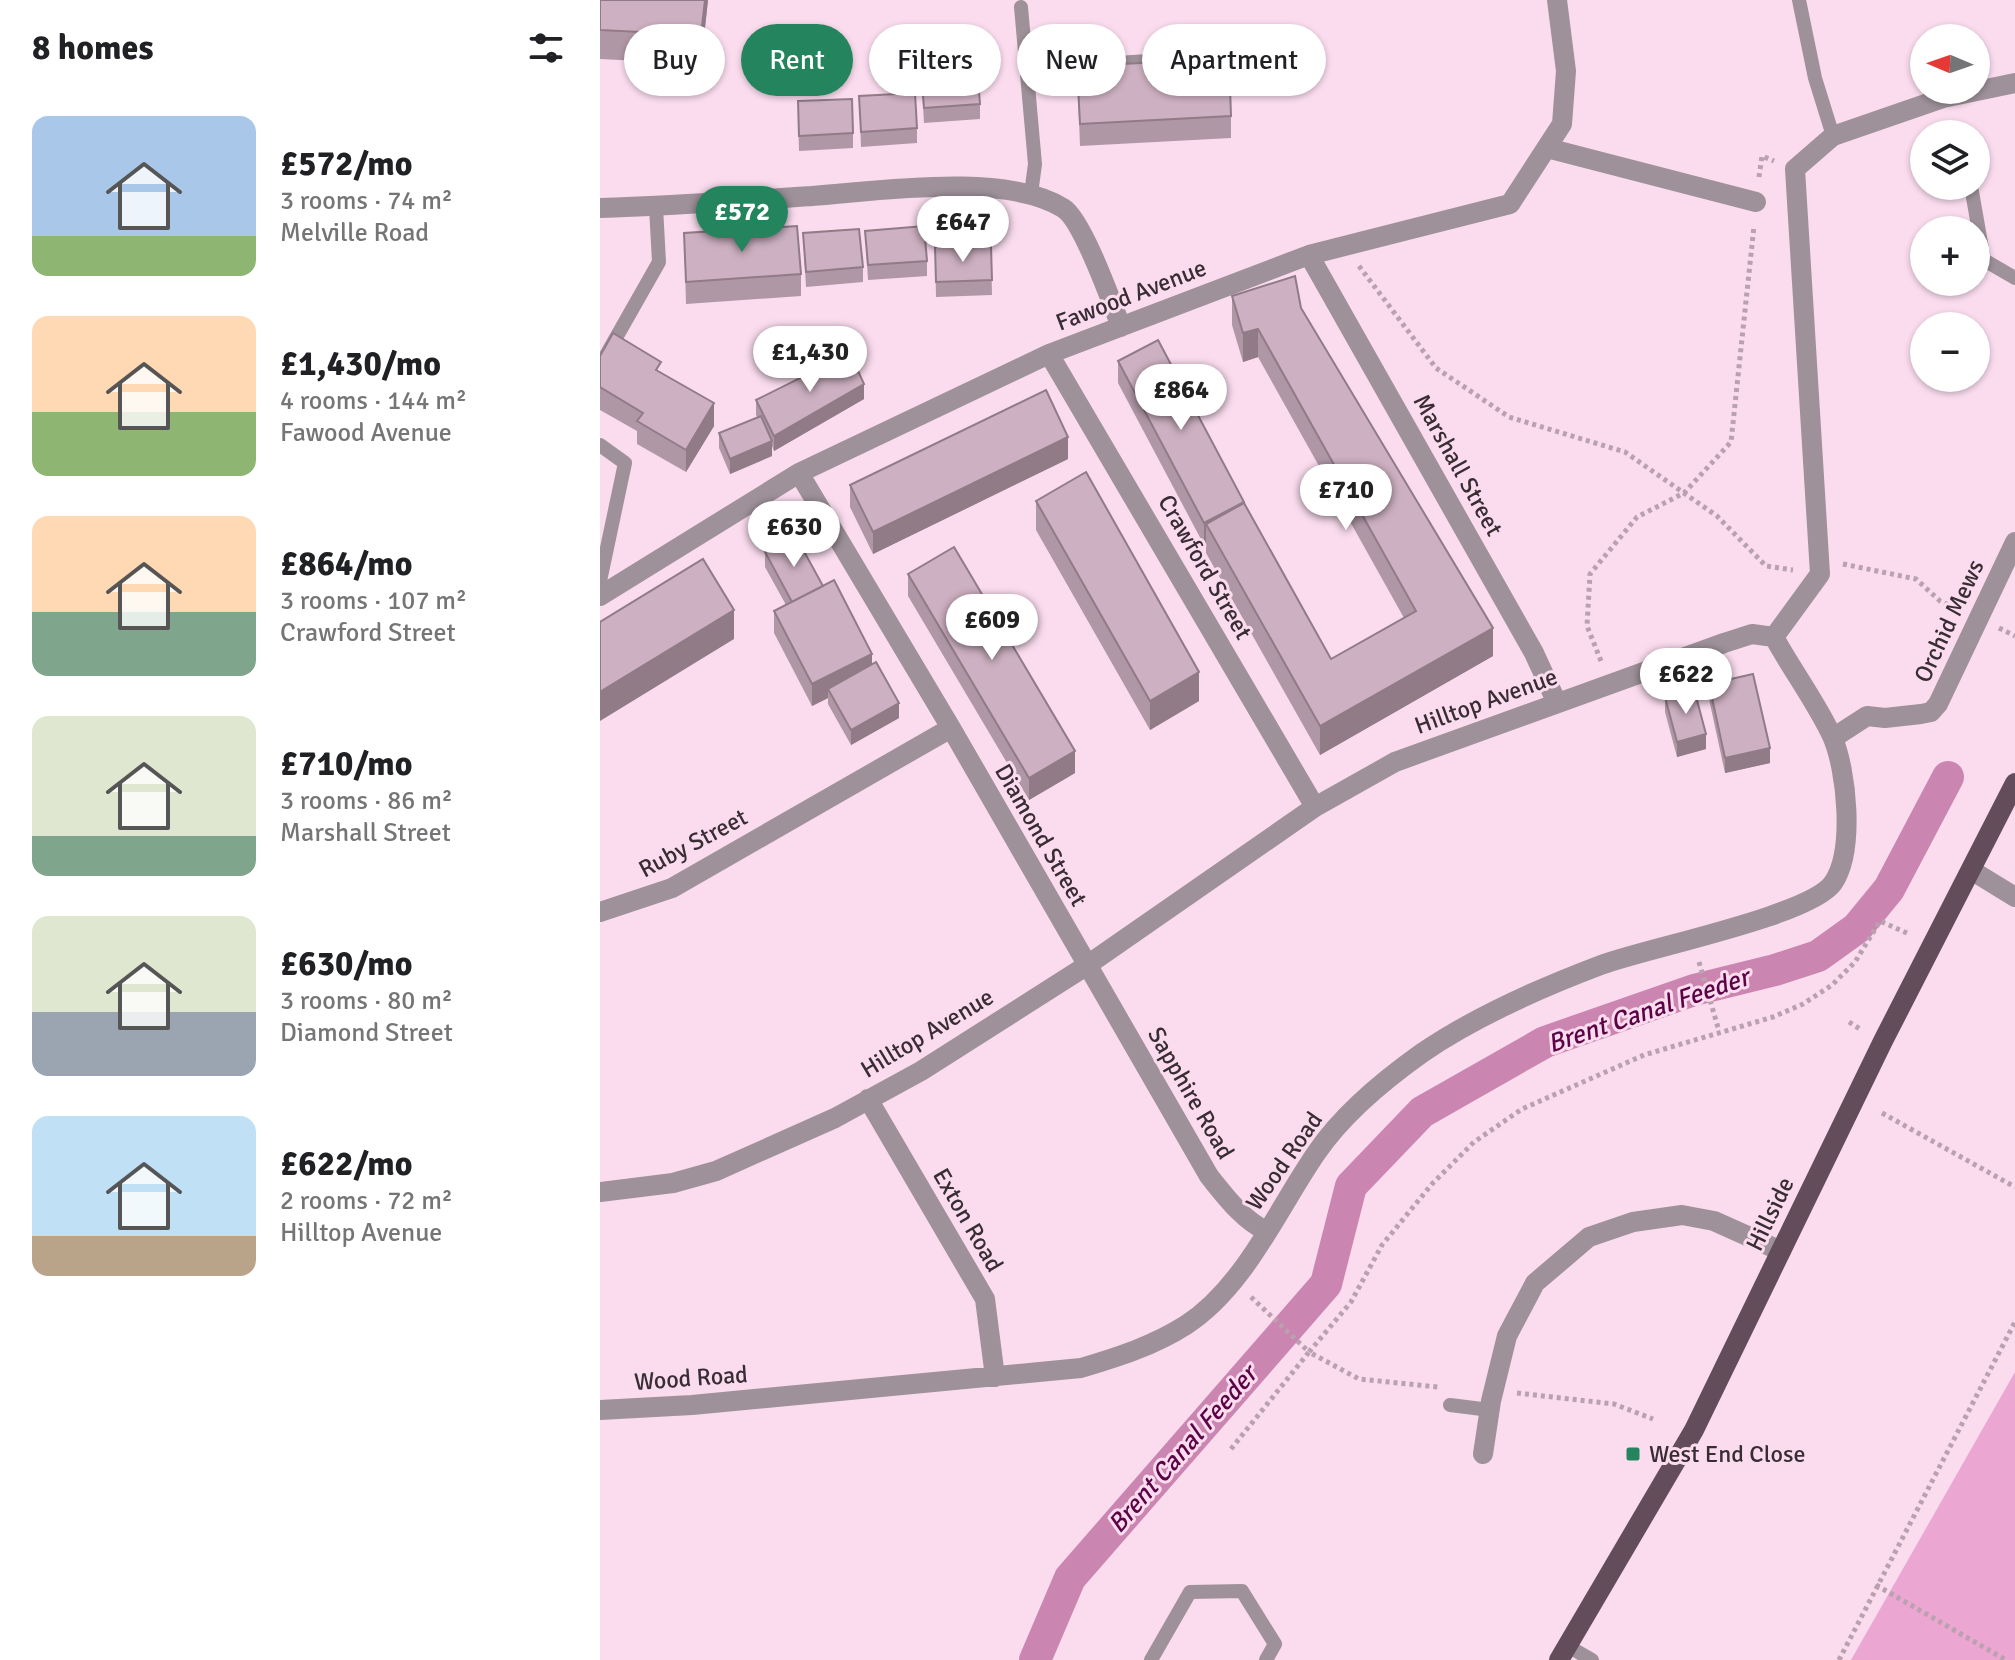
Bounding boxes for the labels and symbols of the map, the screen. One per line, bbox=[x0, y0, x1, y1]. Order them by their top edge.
north arrow bbox=[1910, 24, 1990, 104]
pin: £572 bbox=[695, 186, 789, 254]
pin: £647 bbox=[916, 196, 1010, 264]
street label: Fawood Avenue bbox=[1052, 253, 1210, 337]
pin: £1,430 bbox=[745, 326, 875, 394]
pin: £864 bbox=[1134, 364, 1228, 432]
street label: Marshall Street bbox=[1407, 389, 1509, 541]
pin: £710 bbox=[1299, 464, 1393, 532]
street label: Crawford Street bbox=[1151, 489, 1259, 645]
pin: £630 bbox=[747, 501, 841, 569]
street label: Orchid Mews bbox=[1908, 555, 1990, 687]
pin: £609 bbox=[945, 594, 1039, 662]
pin: £622 bbox=[1639, 648, 1733, 716]
street label: Hilltop Avenue bbox=[1410, 661, 1562, 741]
street label: Diamond Street bbox=[988, 758, 1094, 912]
street label: Ruby Street bbox=[634, 802, 752, 884]
water label: Brent Canal Feeder bbox=[1543, 960, 1757, 1060]
street label: Hilltop Avenue bbox=[855, 982, 999, 1084]
street label: Sapphire Road bbox=[1141, 1022, 1241, 1164]
street label: Wood Road bbox=[1239, 1106, 1329, 1216]
street label: Exton Road bbox=[926, 1163, 1010, 1277]
street label: Hillside bbox=[1739, 1172, 1801, 1256]
water label: Brent Canal Feeder bbox=[1101, 1357, 1266, 1540]
street label: Wood Road bbox=[633, 1359, 749, 1397]
place label: West End Close bbox=[1649, 1439, 1806, 1469]
marker: West End Close bbox=[1624, 1445, 1642, 1463]

